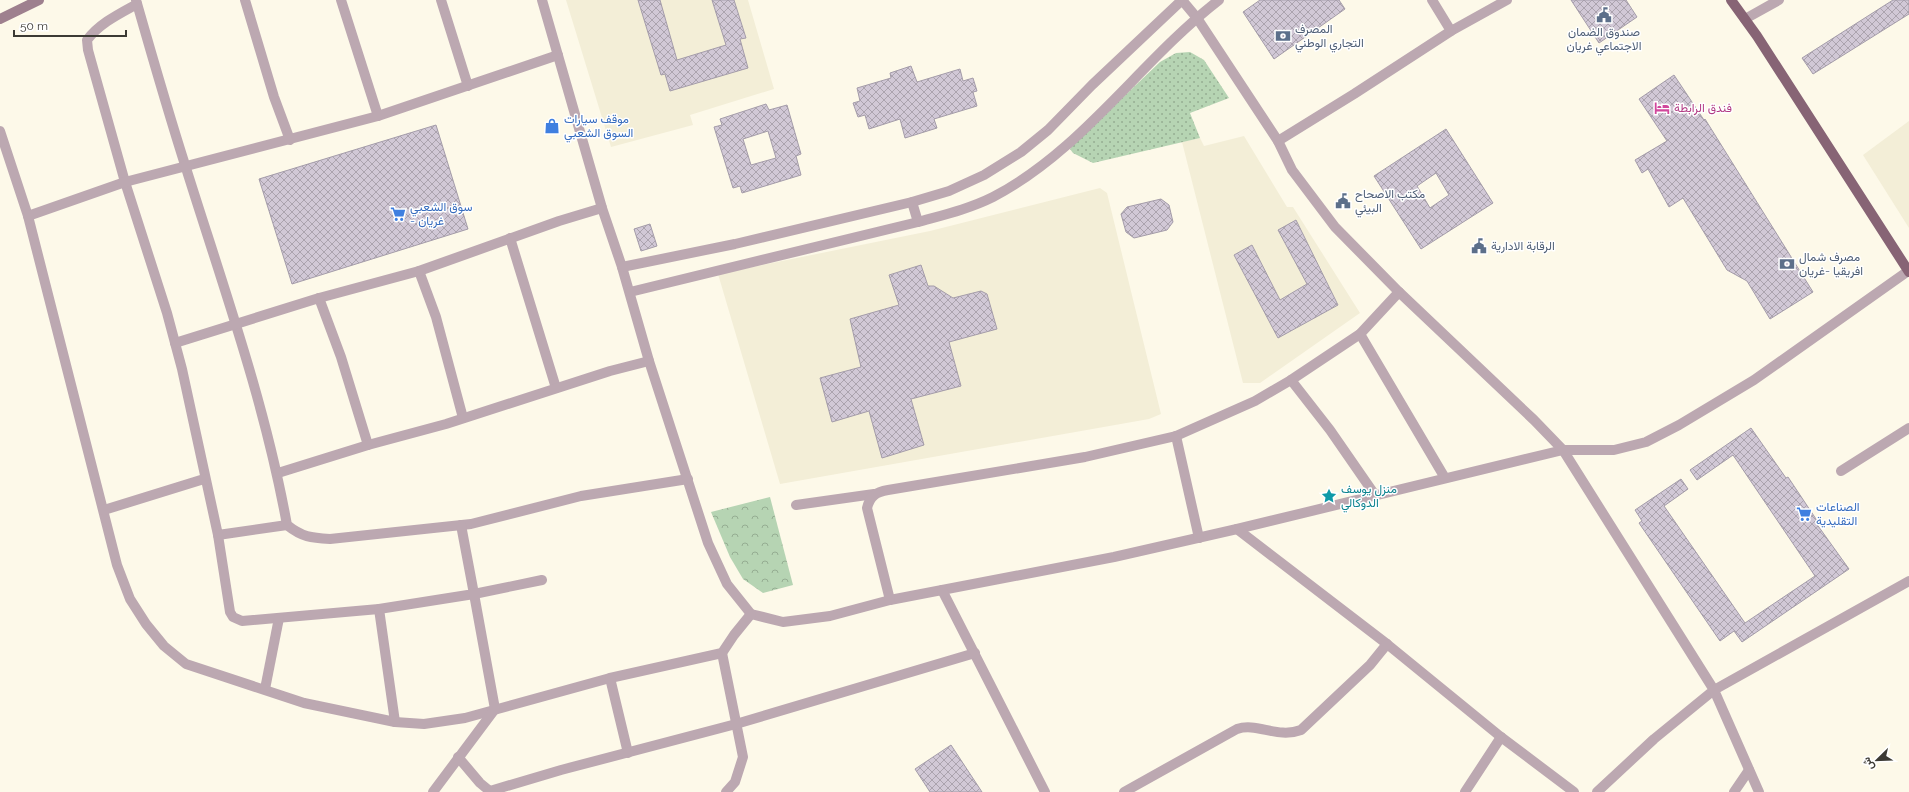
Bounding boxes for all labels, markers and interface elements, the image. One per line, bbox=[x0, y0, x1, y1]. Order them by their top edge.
public building icon: صندوق الضمان الاجتماعي غريان bbox=[1595, 6, 1613, 24]
scale bar bbox=[14, 12, 126, 38]
text: 50 m bbox=[20, 19, 48, 33]
place label: المصرف التجاري الوطني bbox=[1295, 22, 1364, 53]
place label: صندوق الضمان الاجتماعي غريان bbox=[1567, 25, 1641, 56]
bank icon: المصرف التجاري الوطني bbox=[1274, 27, 1292, 45]
hotel icon: فندق الرابطة bbox=[1653, 99, 1671, 117]
place label: فندق الرابطة bbox=[1674, 101, 1732, 116]
place label: موقف سيارات السوق الشعبي bbox=[564, 112, 633, 143]
shop icon: موقف سيارات السوق الشعبي bbox=[543, 117, 561, 135]
place label: مكتب الاصحاح البيئي bbox=[1355, 187, 1425, 218]
public building icon: مكتب الاصحاح البيئي bbox=[1334, 192, 1352, 210]
place label: سوق الشعبي - غريان bbox=[410, 200, 472, 229]
supermarket icon: سوق الشعبي - غريان bbox=[389, 205, 407, 223]
public building icon: الرقابة الادارية bbox=[1470, 237, 1488, 255]
place label: الرقابة الادارية bbox=[1491, 239, 1555, 254]
place label: مصرف شمال افريقيا -غريان bbox=[1799, 250, 1863, 279]
bank icon: مصرف شمال افريقيا -غريان bbox=[1778, 255, 1796, 273]
place label: منزل يوسف الدوكالي bbox=[1341, 482, 1397, 513]
place icon: منزل يوسف الدوكالي bbox=[1320, 487, 1338, 505]
place label: الصناعات التقليدية bbox=[1816, 500, 1860, 528]
supermarket icon: الصناعات التقليدية bbox=[1795, 505, 1813, 523]
north arrow bbox=[1857, 740, 1897, 780]
text: ش bbox=[1860, 755, 1877, 772]

